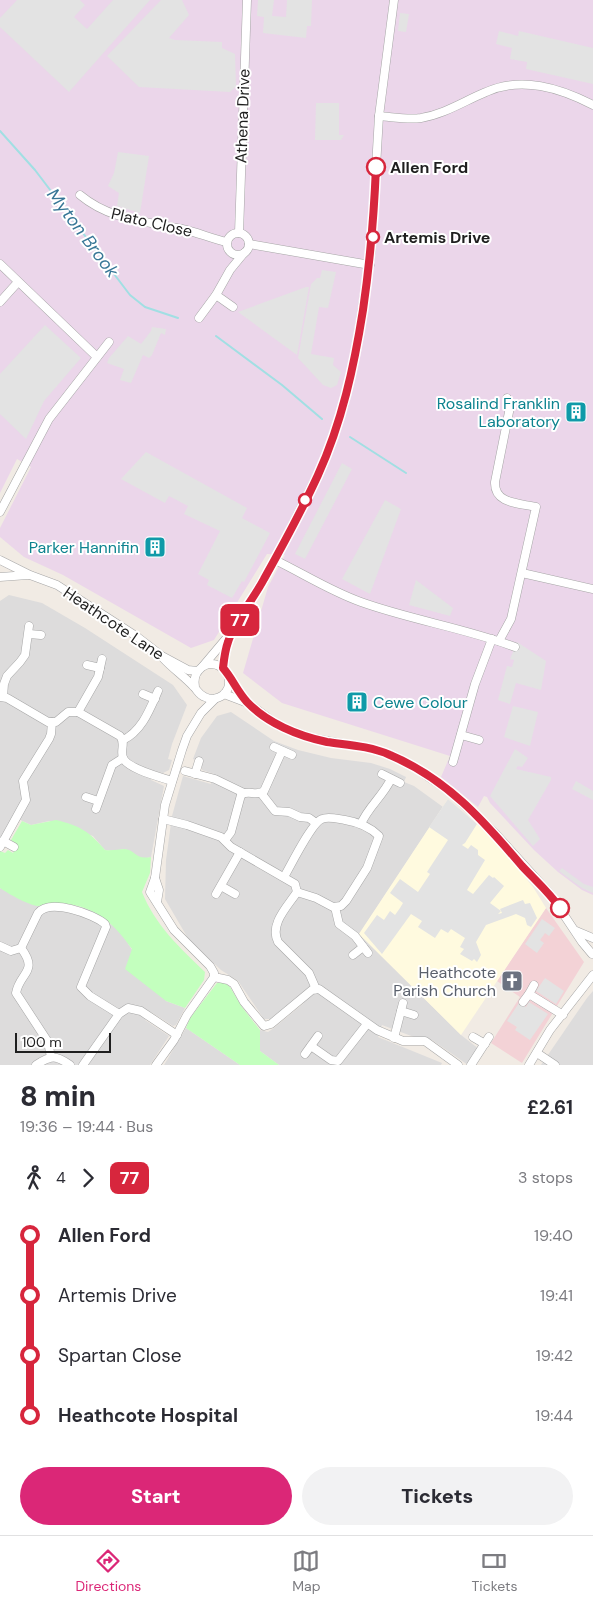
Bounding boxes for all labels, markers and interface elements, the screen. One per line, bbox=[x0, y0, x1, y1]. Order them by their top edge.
street label: Athena Drive bbox=[230, 68, 255, 164]
marker: Allen Ford bbox=[366, 157, 386, 177]
place label: Allen Ford bbox=[390, 157, 468, 178]
water label: Myton Brook bbox=[42, 184, 125, 283]
street label: Plato Close bbox=[109, 203, 195, 242]
place label: Artemis Drive bbox=[384, 227, 491, 248]
marker: Artemis Drive bbox=[366, 230, 380, 244]
place label: Rosalind Franklin Laboratory bbox=[437, 393, 560, 432]
building icon: Rosalind Franklin Laboratory bbox=[564, 400, 588, 424]
unlabelled marker bbox=[298, 493, 312, 507]
building icon: Parker Hannifin bbox=[143, 535, 167, 559]
place label: Parker Hannifin bbox=[29, 537, 139, 558]
street label: Heathcote Lane bbox=[59, 582, 168, 665]
line badge: 77 bbox=[218, 604, 262, 636]
text: 77 bbox=[230, 608, 250, 632]
building icon: Cewe Colour bbox=[345, 690, 369, 714]
place label: Cewe Colour bbox=[373, 692, 468, 713]
unlabelled marker bbox=[550, 898, 570, 918]
place label: Heathcote Parish Church bbox=[393, 962, 496, 1001]
church icon: Heathcote Parish Church bbox=[500, 969, 524, 993]
scale bar bbox=[15, 1030, 111, 1053]
text: 100 m bbox=[22, 1033, 62, 1051]
text: 8 min bbox=[20, 1078, 96, 1115]
text: £2.61 bbox=[527, 1095, 573, 1120]
text: 19:36 – 19:44 · Bus bbox=[20, 1116, 153, 1137]
icon: walk bbox=[20, 1164, 48, 1192]
icon: forward bbox=[74, 1164, 102, 1192]
text: 77 bbox=[120, 1166, 139, 1190]
text: 4 bbox=[56, 1167, 66, 1188]
text: 3 stops bbox=[518, 1167, 573, 1188]
text: Allen Ford bbox=[58, 1223, 151, 1248]
text: 19:40 bbox=[534, 1225, 573, 1246]
text: Artemis Drive bbox=[58, 1283, 177, 1308]
text: 19:41 bbox=[540, 1285, 573, 1306]
text: Spartan Close bbox=[58, 1343, 181, 1368]
text: 19:42 bbox=[536, 1345, 573, 1366]
text: Heathcote Hospital bbox=[58, 1403, 238, 1428]
text: 19:44 bbox=[535, 1405, 573, 1426]
button: Start bbox=[20, 1467, 292, 1525]
button: Tickets bbox=[302, 1467, 573, 1525]
tab: Directions bbox=[75, 1547, 141, 1595]
tab: Map bbox=[292, 1547, 321, 1595]
tab: Tickets bbox=[471, 1547, 517, 1595]

